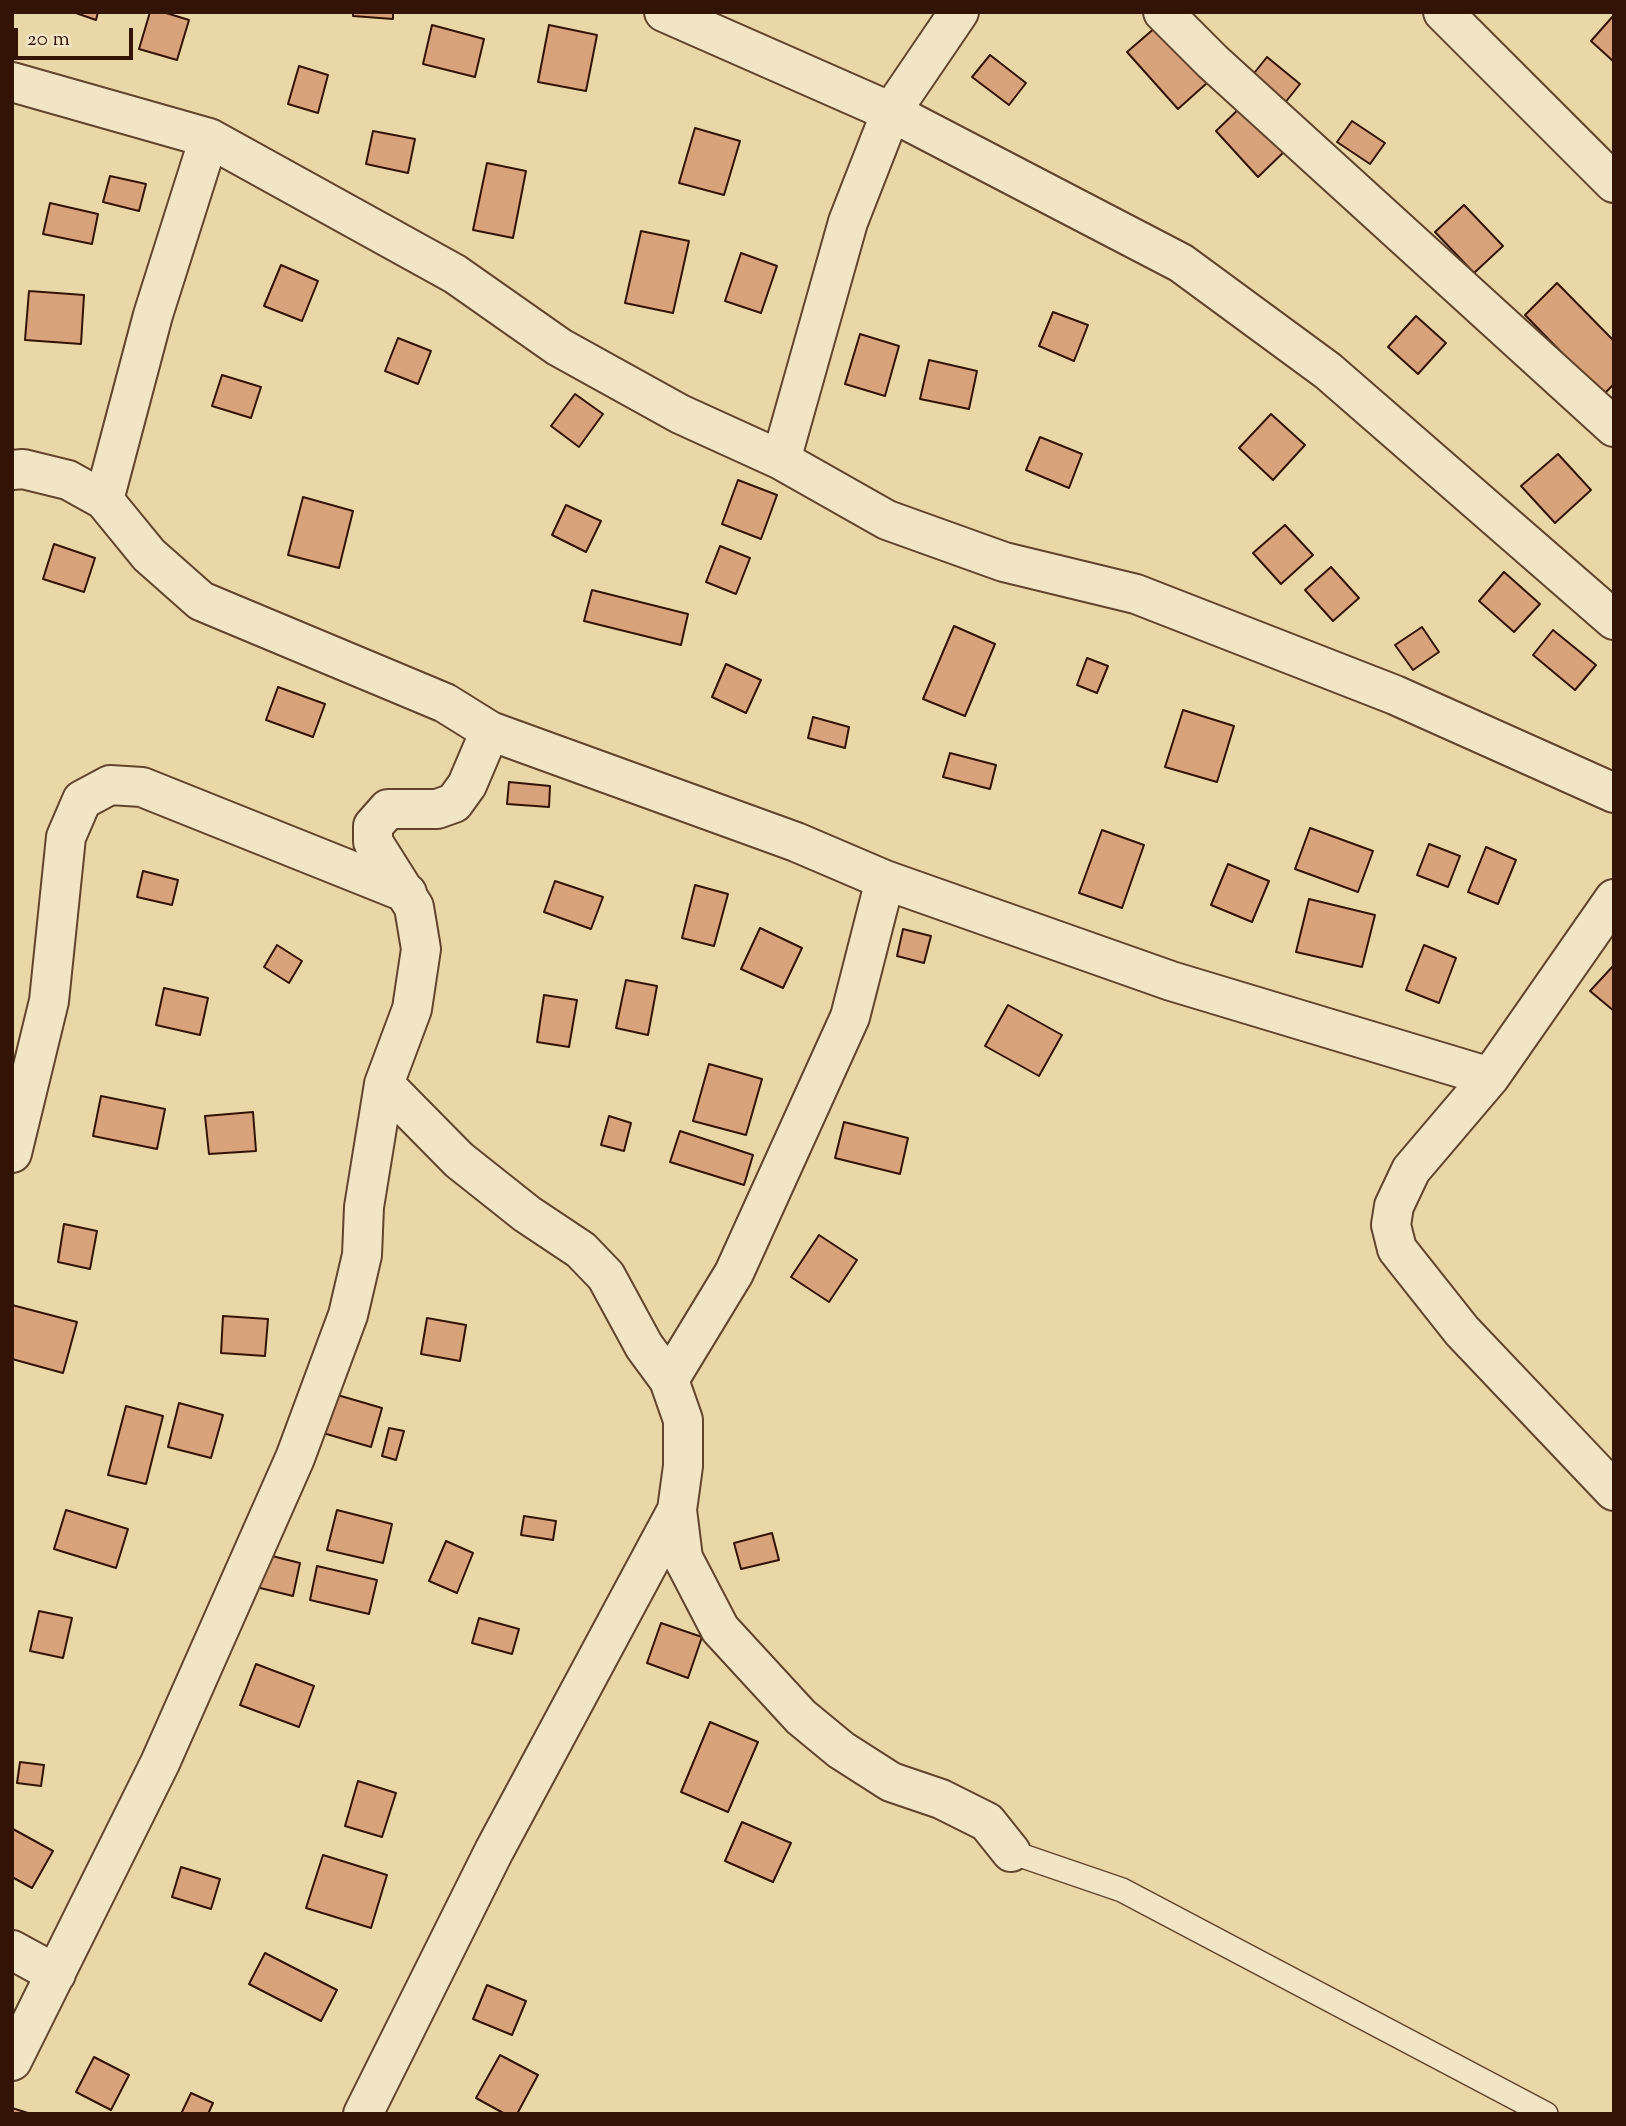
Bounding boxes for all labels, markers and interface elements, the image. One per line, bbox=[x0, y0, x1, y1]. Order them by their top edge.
scale bar bbox=[18, 14, 136, 58]
text: 20 m bbox=[27, 25, 70, 55]

